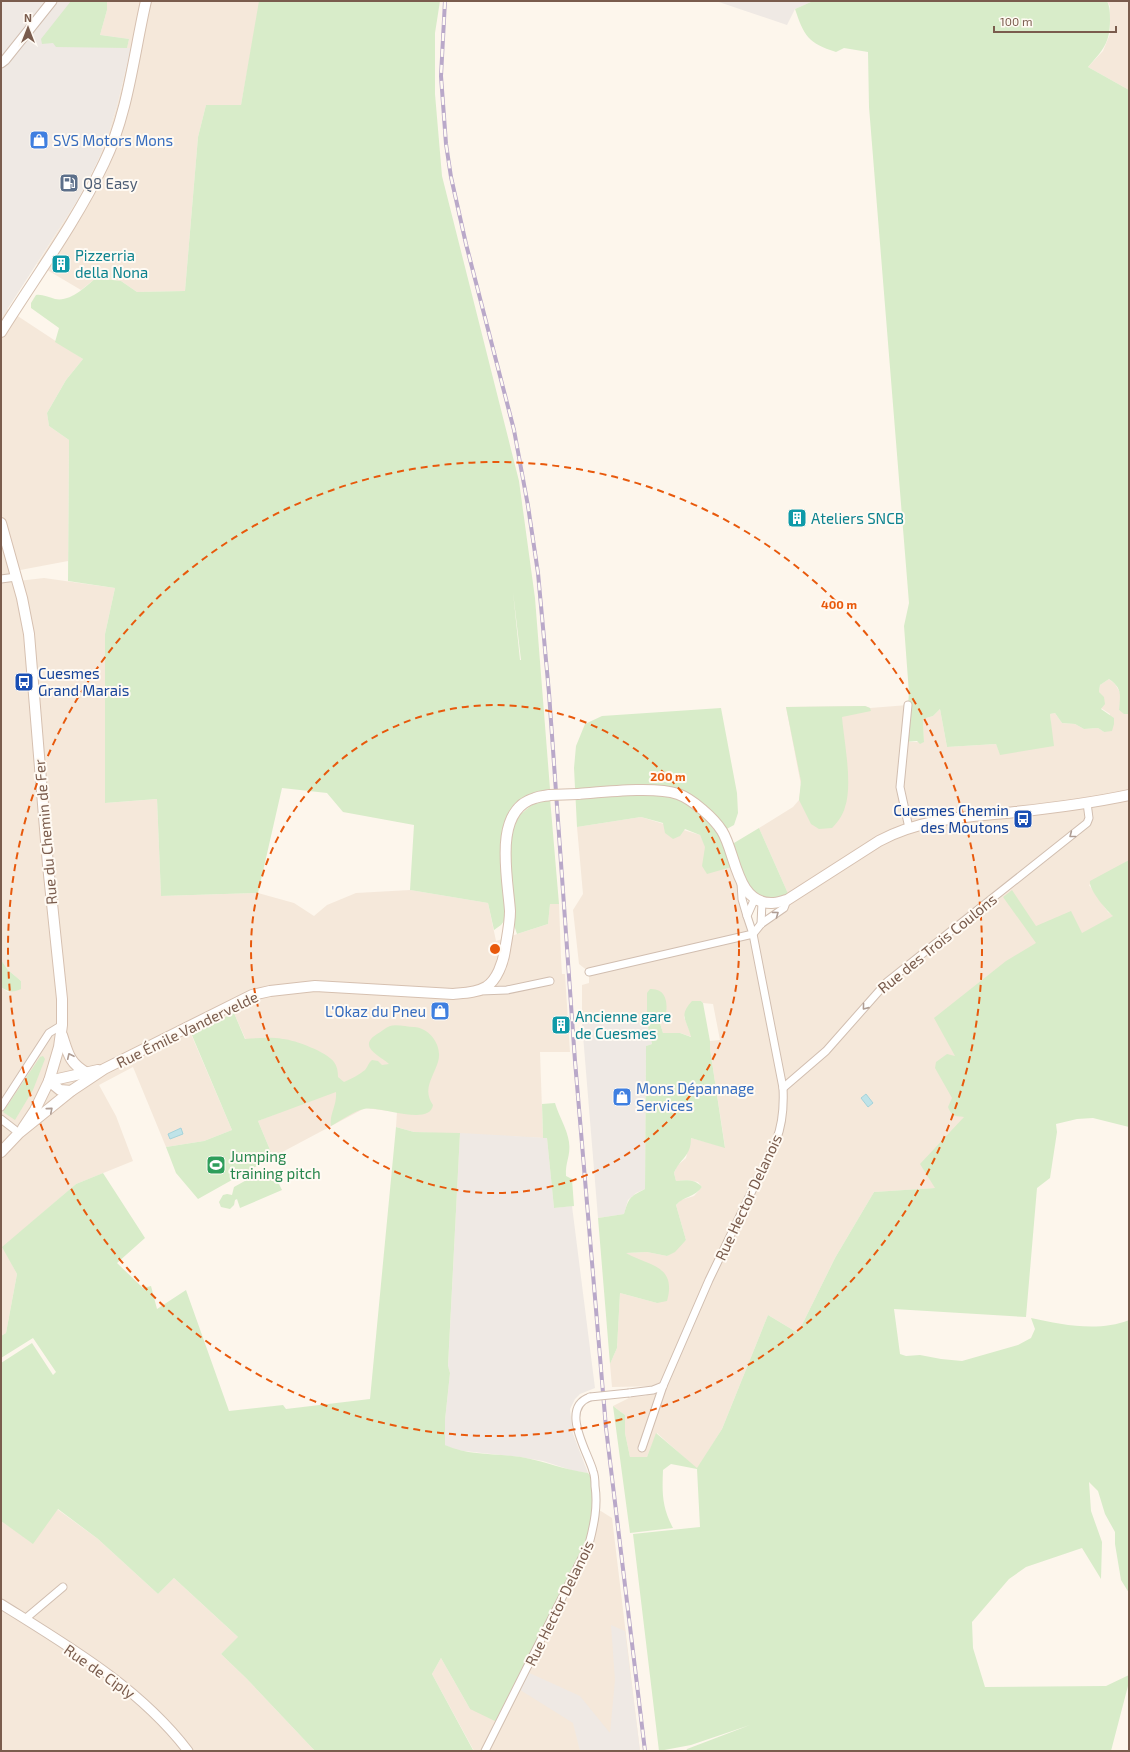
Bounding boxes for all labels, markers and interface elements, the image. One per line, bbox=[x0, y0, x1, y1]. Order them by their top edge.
north arrow bbox=[8, 8, 48, 48]
scale bar bbox=[994, 8, 1116, 34]
text: N bbox=[24, 11, 32, 24]
text: 100 m bbox=[1000, 14, 1032, 28]
shop icon: SVS Motors Mons bbox=[28, 129, 50, 151]
place label: SVS Motors Mons bbox=[53, 131, 173, 149]
fuel station icon: Q8 Easy bbox=[58, 172, 80, 194]
place label: Q8 Easy bbox=[83, 174, 138, 193]
place label: Pizzerria della Nona bbox=[75, 246, 148, 281]
building icon: Pizzerria della Nona bbox=[50, 253, 72, 275]
building icon: Ateliers SNCB bbox=[786, 507, 808, 529]
place label: Ateliers SNCB bbox=[811, 509, 904, 527]
text: 400 m bbox=[821, 597, 857, 611]
place label: Cuesmes Grand Marais bbox=[38, 664, 129, 699]
bus stop icon: Cuesmes Grand Marais bbox=[13, 671, 35, 693]
street label: Rue du Chemin de Fer bbox=[30, 759, 60, 905]
text: 200 m bbox=[650, 769, 686, 783]
place label: Cuesmes Chemin des Moutons bbox=[893, 801, 1009, 836]
bus stop icon: Cuesmes Chemin des Moutons bbox=[1012, 808, 1034, 830]
one-way arrow bbox=[1069, 830, 1076, 837]
street label: Rue des Trois Coulons bbox=[874, 890, 1000, 996]
one-way arrow bbox=[772, 912, 779, 919]
centre of rings bbox=[488, 942, 502, 956]
street label: Rue Émile Vandervelde bbox=[113, 987, 261, 1071]
shop icon: L'Okaz du Pneu bbox=[429, 1000, 451, 1022]
place label: L'Okaz du Pneu bbox=[325, 1002, 426, 1020]
one-way arrow bbox=[862, 1002, 869, 1009]
place label: Ancienne gare de Cuesmes bbox=[575, 1007, 671, 1042]
building icon: Ancienne gare de Cuesmes bbox=[550, 1014, 572, 1036]
one-way arrow bbox=[67, 1053, 75, 1060]
place label: Mons Dépannage Services bbox=[636, 1079, 754, 1114]
shop icon: Mons Dépannage Services bbox=[611, 1086, 633, 1108]
one-way arrow bbox=[45, 1107, 53, 1114]
street label: Rue Hector Delanois bbox=[711, 1131, 785, 1263]
place label: Jumping training pitch bbox=[230, 1147, 321, 1182]
sports icon: Jumping training pitch bbox=[205, 1154, 227, 1176]
street label: Rue Hector Delanois bbox=[521, 1537, 597, 1669]
street label: Rue de Ciply bbox=[61, 1640, 139, 1702]

